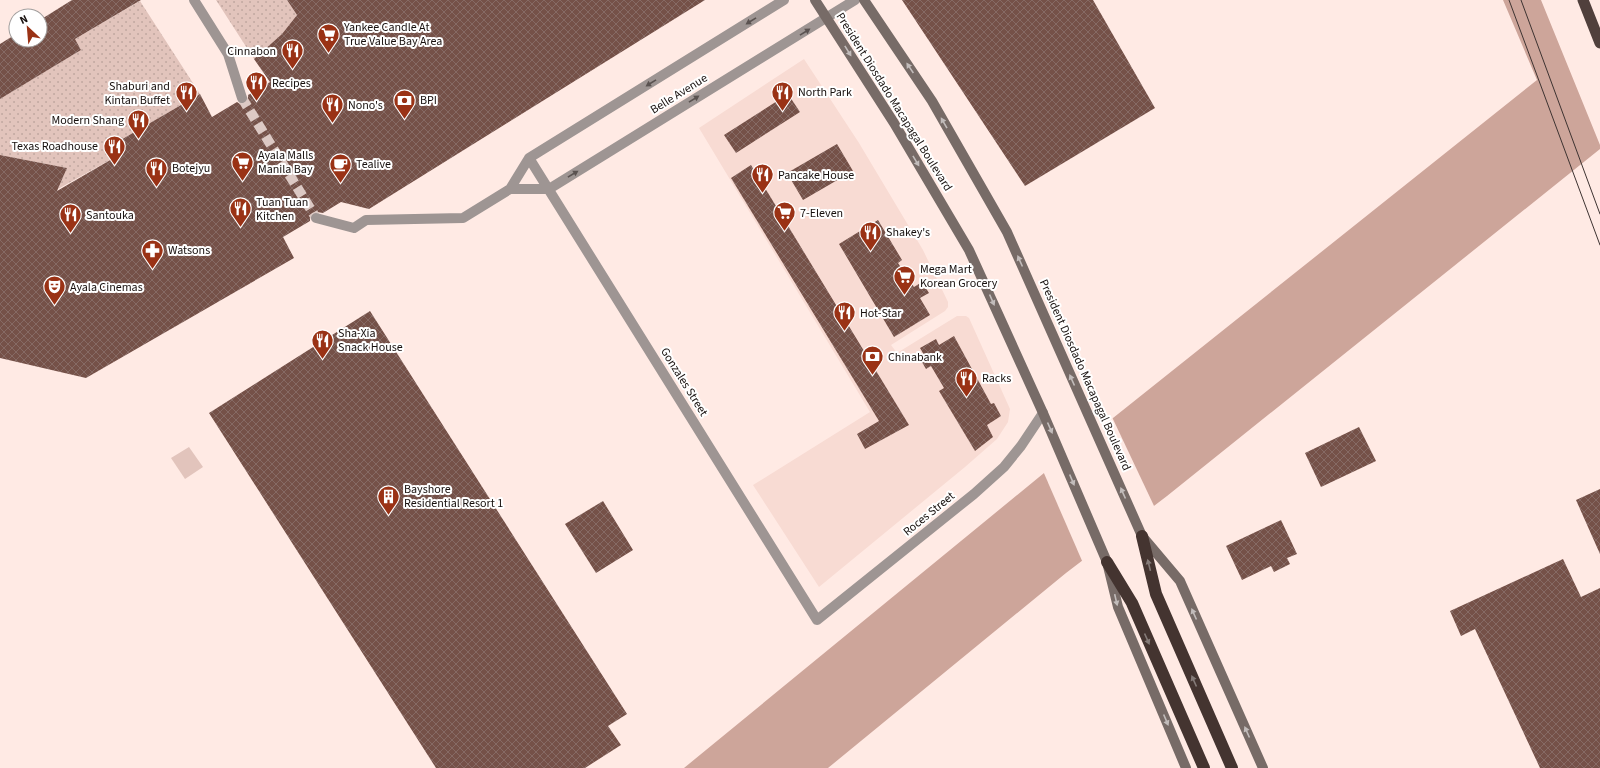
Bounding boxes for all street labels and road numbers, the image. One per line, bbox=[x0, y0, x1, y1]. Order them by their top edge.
street label: President Diosdado Macapagal Boulevard bbox=[832, 9, 956, 195]
street label: Belle Avenue bbox=[647, 70, 711, 118]
street label: President Diosdado Macapagal Boulevard bbox=[1035, 277, 1135, 473]
street label: Gonzales Street bbox=[656, 344, 712, 420]
street label: Roces Street bbox=[900, 488, 958, 540]

